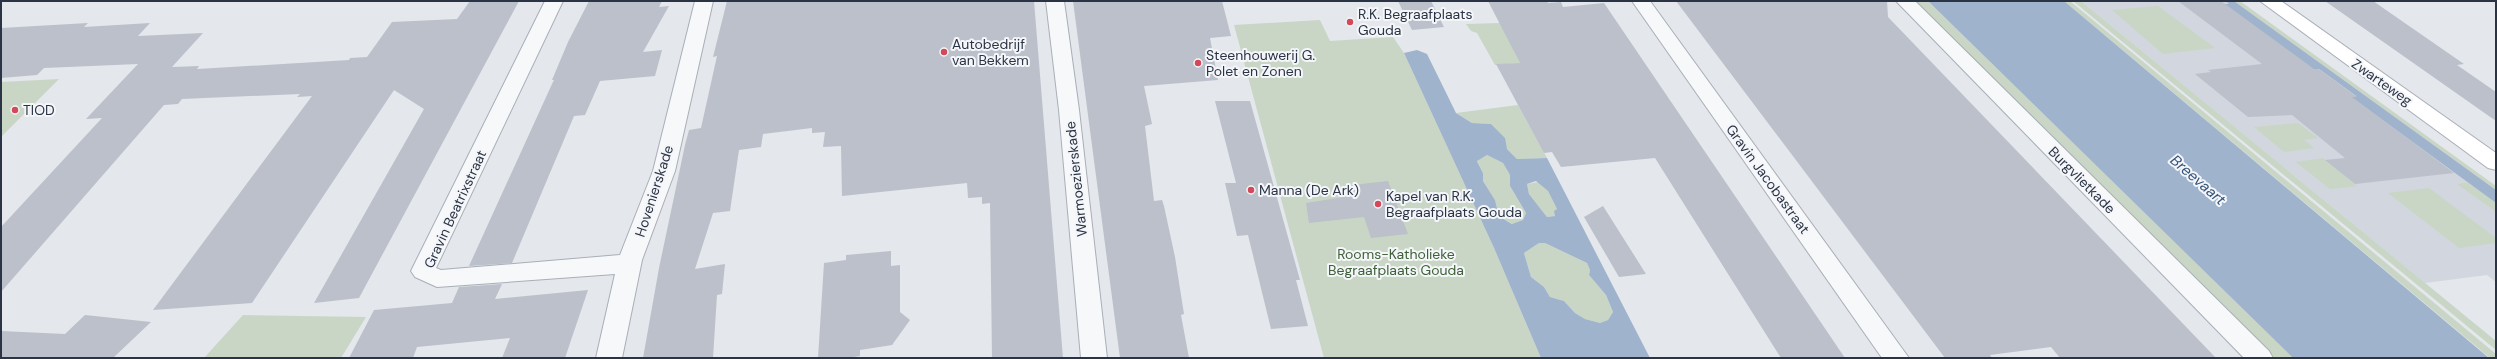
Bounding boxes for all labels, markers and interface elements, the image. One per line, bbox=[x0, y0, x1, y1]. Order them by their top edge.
place label: R.K. Begraafplaats Gouda bbox=[1358, 5, 1473, 39]
marker: R.K. Begraafplaats Gouda bbox=[1345, 17, 1355, 27]
place label: Autobedrijf van Bekkem bbox=[952, 35, 1029, 69]
place label: Steenhouwerij G. Polet en Zonen bbox=[1206, 46, 1315, 80]
marker: Autobedrijf van Bekkem bbox=[939, 47, 949, 57]
street label: Zwarteweg bbox=[2348, 55, 2416, 110]
marker: Steenhouwerij G. Polet en Zonen bbox=[1193, 58, 1203, 68]
place label: TIOD bbox=[23, 101, 55, 119]
marker: TIOD bbox=[10, 105, 20, 115]
street label: Warmoezierskade bbox=[1061, 120, 1091, 237]
street label: Gravin Jacobastraat bbox=[1722, 121, 1814, 237]
street label: Hovenierskade bbox=[631, 143, 677, 239]
street label: Burgvlietkade bbox=[2045, 143, 2119, 217]
street label: Gravin Beatrixstraat bbox=[420, 147, 490, 271]
water label: Breevaart bbox=[2166, 150, 2230, 210]
place label: Manna (De Ark) bbox=[1259, 181, 1359, 199]
marker: Manna (De Ark) bbox=[1246, 185, 1256, 195]
place label: Kapel van R.K. Begraafplaats Gouda bbox=[1386, 187, 1522, 221]
marker: Kapel van R.K. Begraafplaats Gouda bbox=[1373, 199, 1383, 209]
park label: Rooms-Katholieke Begraafplaats Gouda bbox=[1328, 245, 1464, 279]

